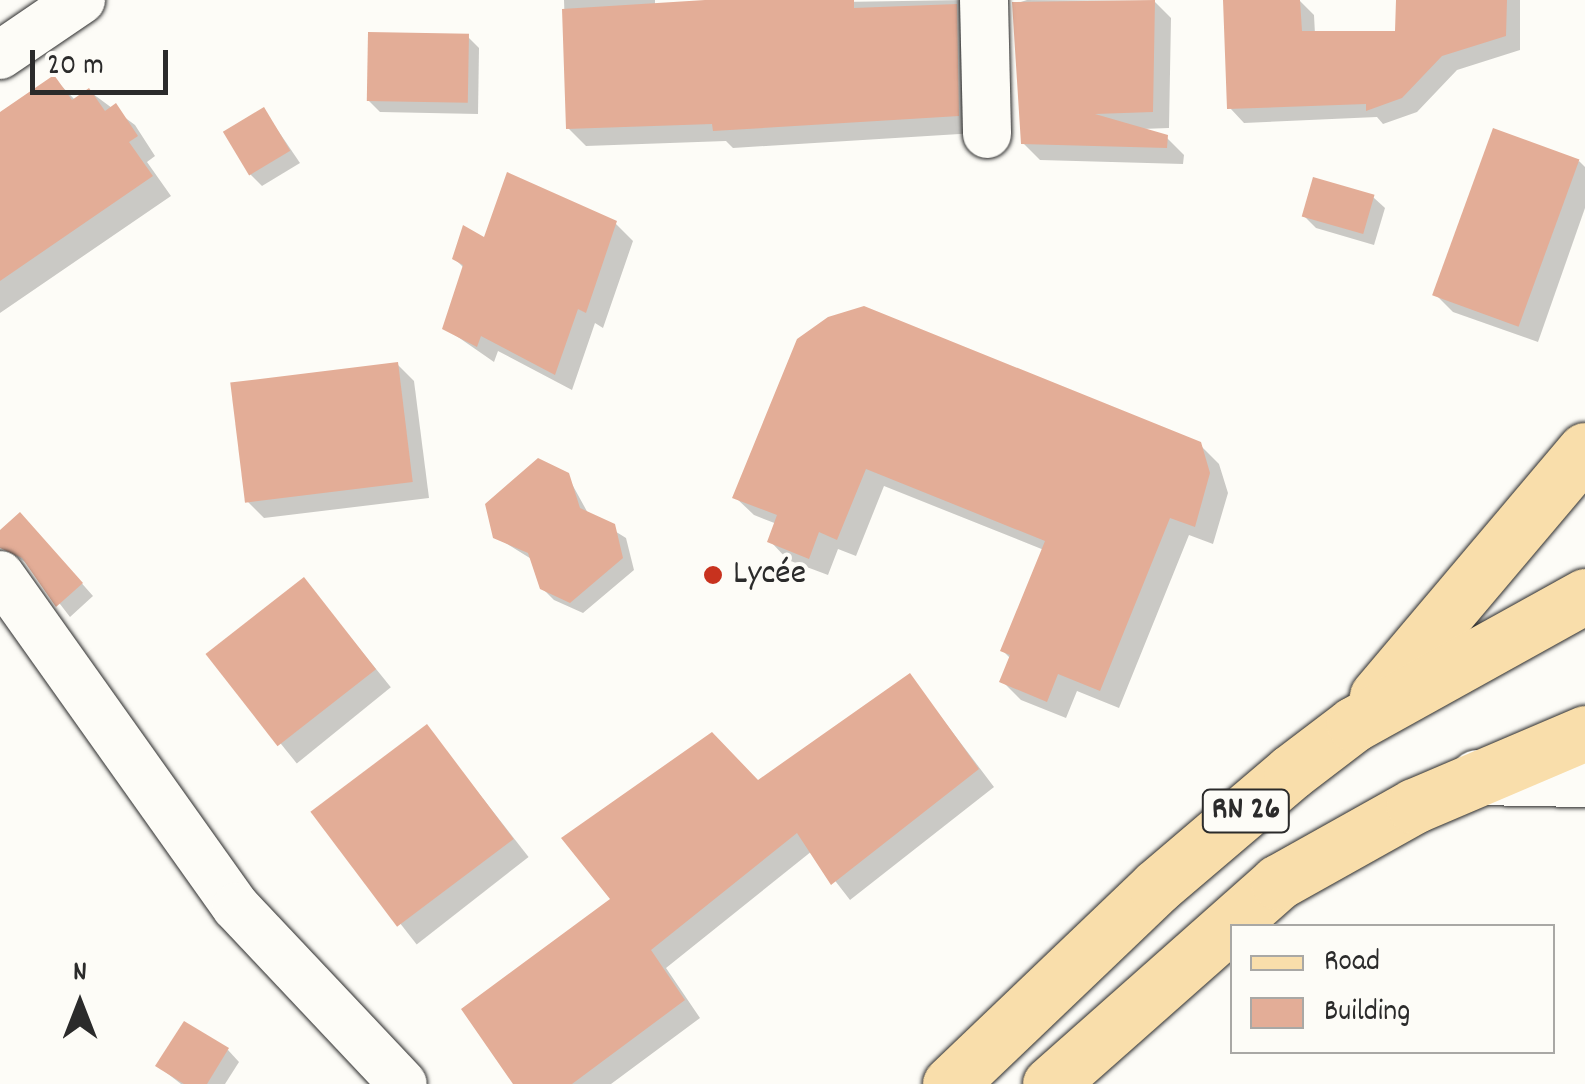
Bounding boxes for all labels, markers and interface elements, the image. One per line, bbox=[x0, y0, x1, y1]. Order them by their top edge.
scale bar bbox=[35, 30, 172, 92]
text: 20 m bbox=[47, 46, 104, 89]
place label: Lycée bbox=[733, 554, 806, 596]
marker: Lycée bbox=[702, 564, 724, 586]
road number: RN 26 bbox=[1201, 784, 1291, 838]
legend bbox=[1230, 924, 1555, 1054]
text: Road bbox=[1324, 942, 1380, 985]
north arrow bbox=[30, 954, 130, 1054]
text: N bbox=[73, 954, 87, 994]
text: Building bbox=[1324, 992, 1410, 1035]

